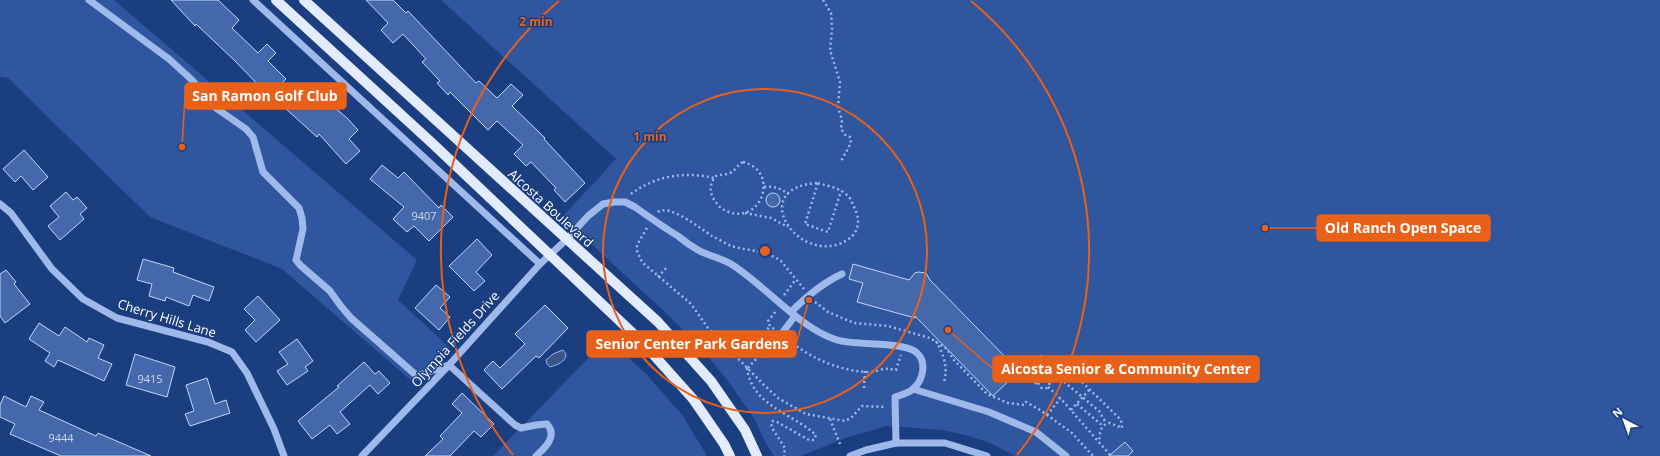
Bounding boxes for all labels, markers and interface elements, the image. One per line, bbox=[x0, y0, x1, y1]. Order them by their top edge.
text: 2 min bbox=[519, 13, 553, 30]
callout: San Ramon Golf Club bbox=[185, 83, 346, 109]
text: San Ramon Golf Club bbox=[192, 86, 338, 105]
text: 1 min bbox=[633, 128, 667, 145]
street label: Alcosta Boulevard bbox=[505, 165, 597, 251]
house number: 9407 bbox=[411, 208, 437, 223]
callout: Old Ranch Open Space bbox=[1317, 215, 1490, 241]
text: Old Ranch Open Space bbox=[1325, 218, 1481, 237]
centre of rings bbox=[758, 244, 772, 258]
street label: Olympia Fields Drive bbox=[407, 287, 503, 391]
street label: Cherry Hills Lane bbox=[115, 294, 219, 342]
callout: Senior Center Park Gardens bbox=[587, 331, 796, 357]
text: Senior Center Park Gardens bbox=[595, 334, 789, 353]
callout: Alcosta Senior & Community Center bbox=[993, 356, 1259, 382]
text: Alcosta Senior & Community Center bbox=[1001, 359, 1252, 378]
house number: 9415 bbox=[137, 371, 163, 386]
north arrow bbox=[1604, 400, 1644, 440]
text: N bbox=[1609, 403, 1625, 421]
house number: 9444 bbox=[48, 430, 74, 445]

